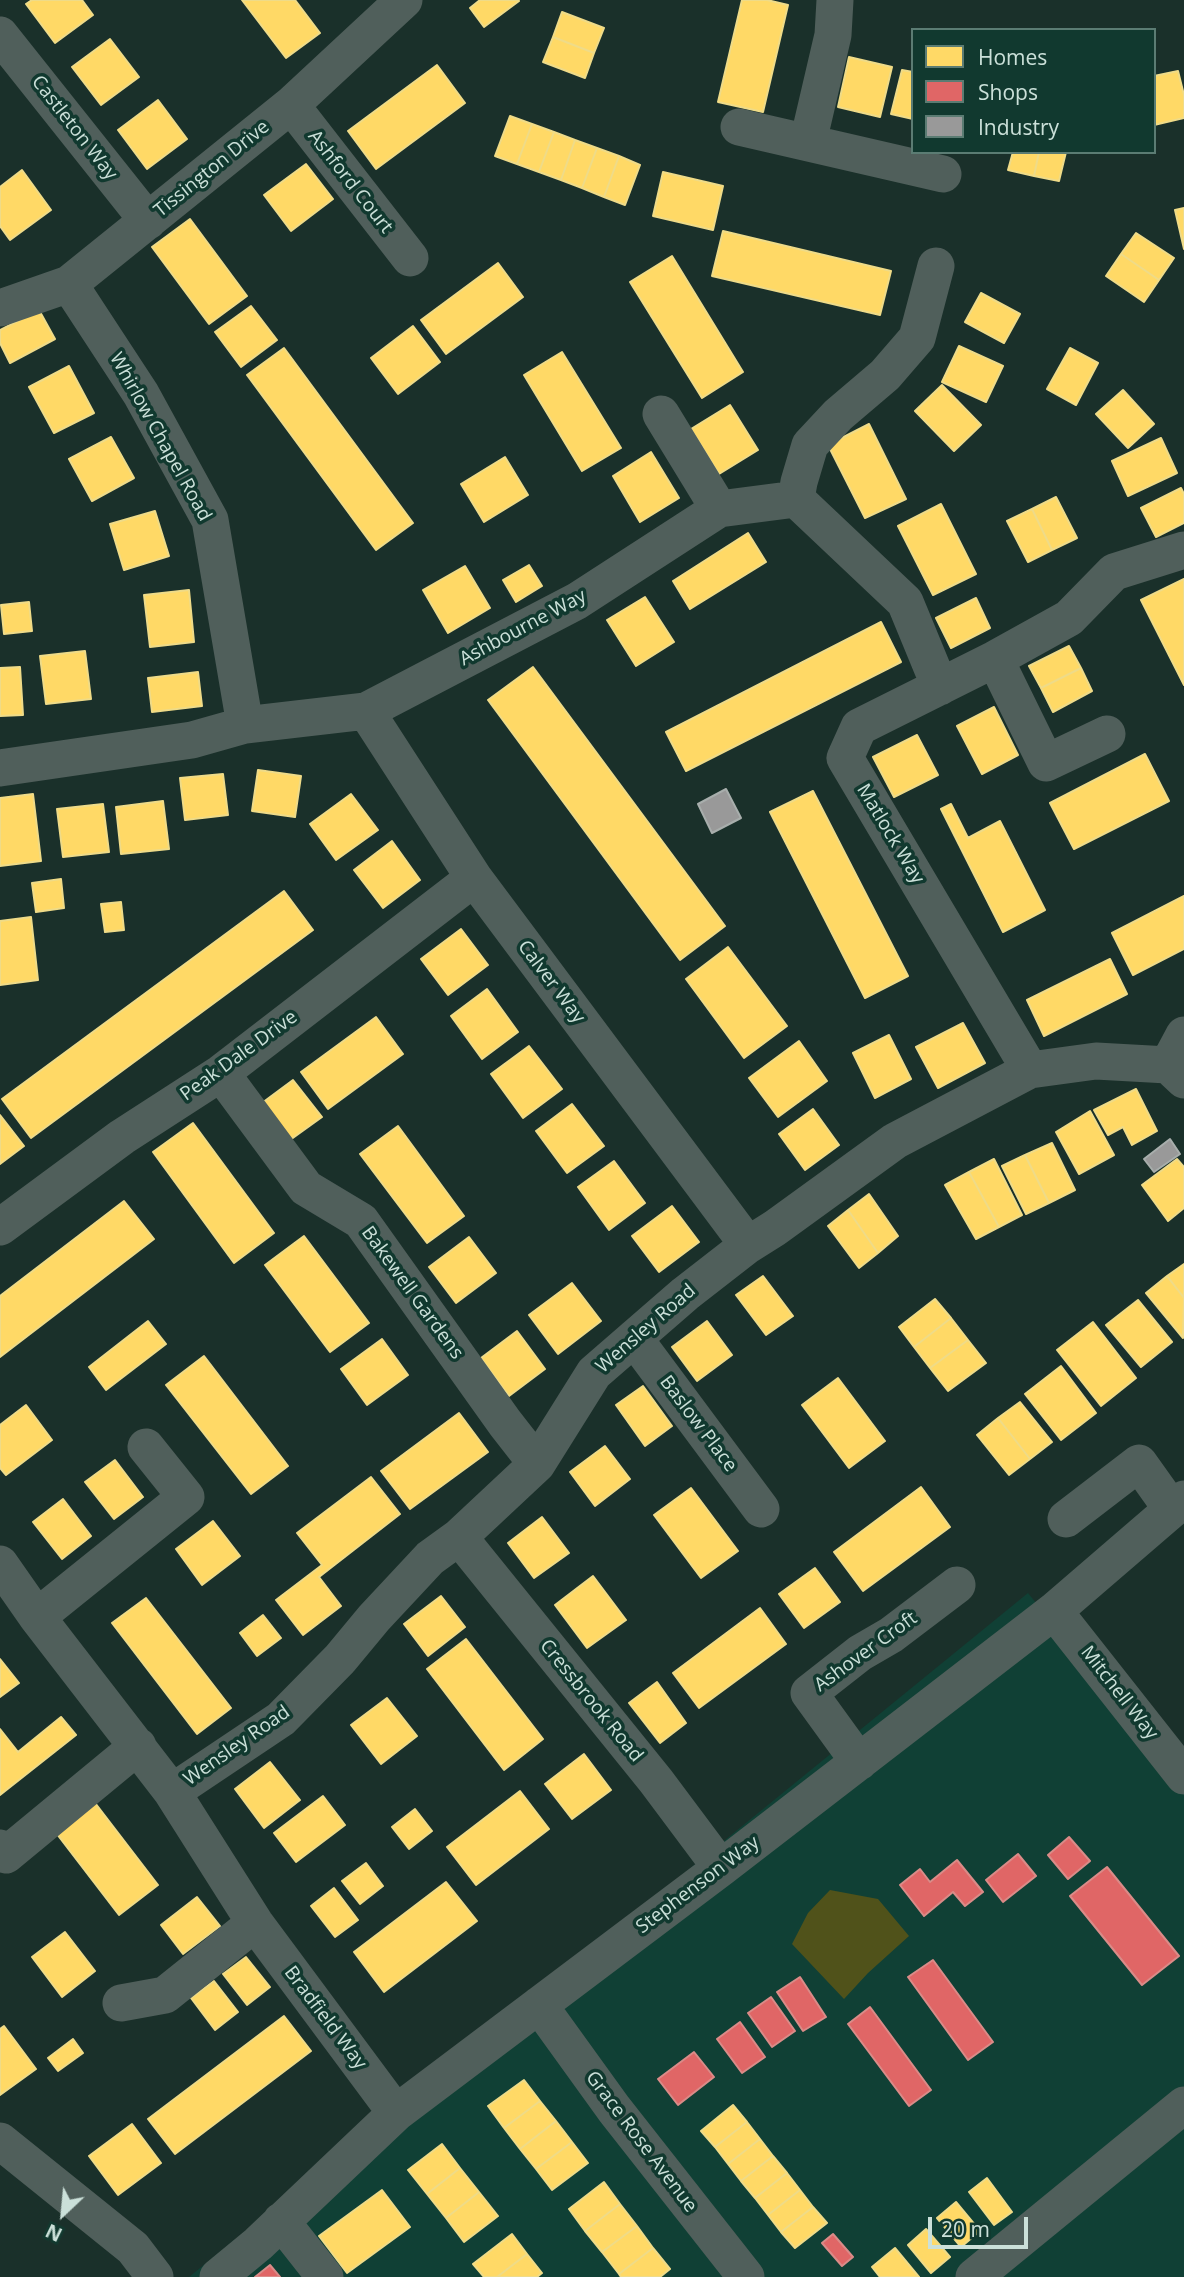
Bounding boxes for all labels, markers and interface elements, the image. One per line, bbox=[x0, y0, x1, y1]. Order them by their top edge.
legend bbox=[911, 28, 1156, 154]
text: Homes bbox=[978, 43, 1047, 71]
street label: Castleton Way bbox=[26, 71, 122, 185]
text: Shops bbox=[978, 78, 1038, 106]
text: Industry bbox=[978, 113, 1059, 141]
street label: Tissington Drive bbox=[150, 116, 274, 222]
street label: Ashford Court bbox=[303, 126, 397, 238]
street label: Whirlow Chapel Road bbox=[104, 349, 216, 525]
street label: Ashbourne Way bbox=[456, 585, 590, 671]
street label: Matlock Way bbox=[851, 780, 929, 888]
street label: Calver Way bbox=[512, 936, 590, 1028]
street label: Peak Dale Drive bbox=[176, 1006, 302, 1106]
street label: Bakewell Gardens bbox=[356, 1222, 468, 1364]
street label: Wensley Road bbox=[592, 1280, 700, 1378]
street label: Baslow Place bbox=[654, 1371, 742, 1477]
street label: Ashover Croft bbox=[810, 1607, 922, 1697]
street label: Cressbrook Road bbox=[535, 1635, 647, 1767]
street label: Mitchell Way bbox=[1075, 1642, 1163, 1744]
street label: Wensley Road bbox=[180, 1701, 294, 1791]
street label: Stephenson Way bbox=[632, 1831, 764, 1939]
street label: Bradfield Way bbox=[279, 1962, 371, 2074]
street label: Grace Rose Avenue bbox=[580, 2067, 702, 2217]
north arrow bbox=[28, 2179, 98, 2249]
scale bar bbox=[932, 2204, 1032, 2248]
text: 20 m bbox=[941, 2215, 990, 2243]
text: N bbox=[41, 2218, 66, 2248]

